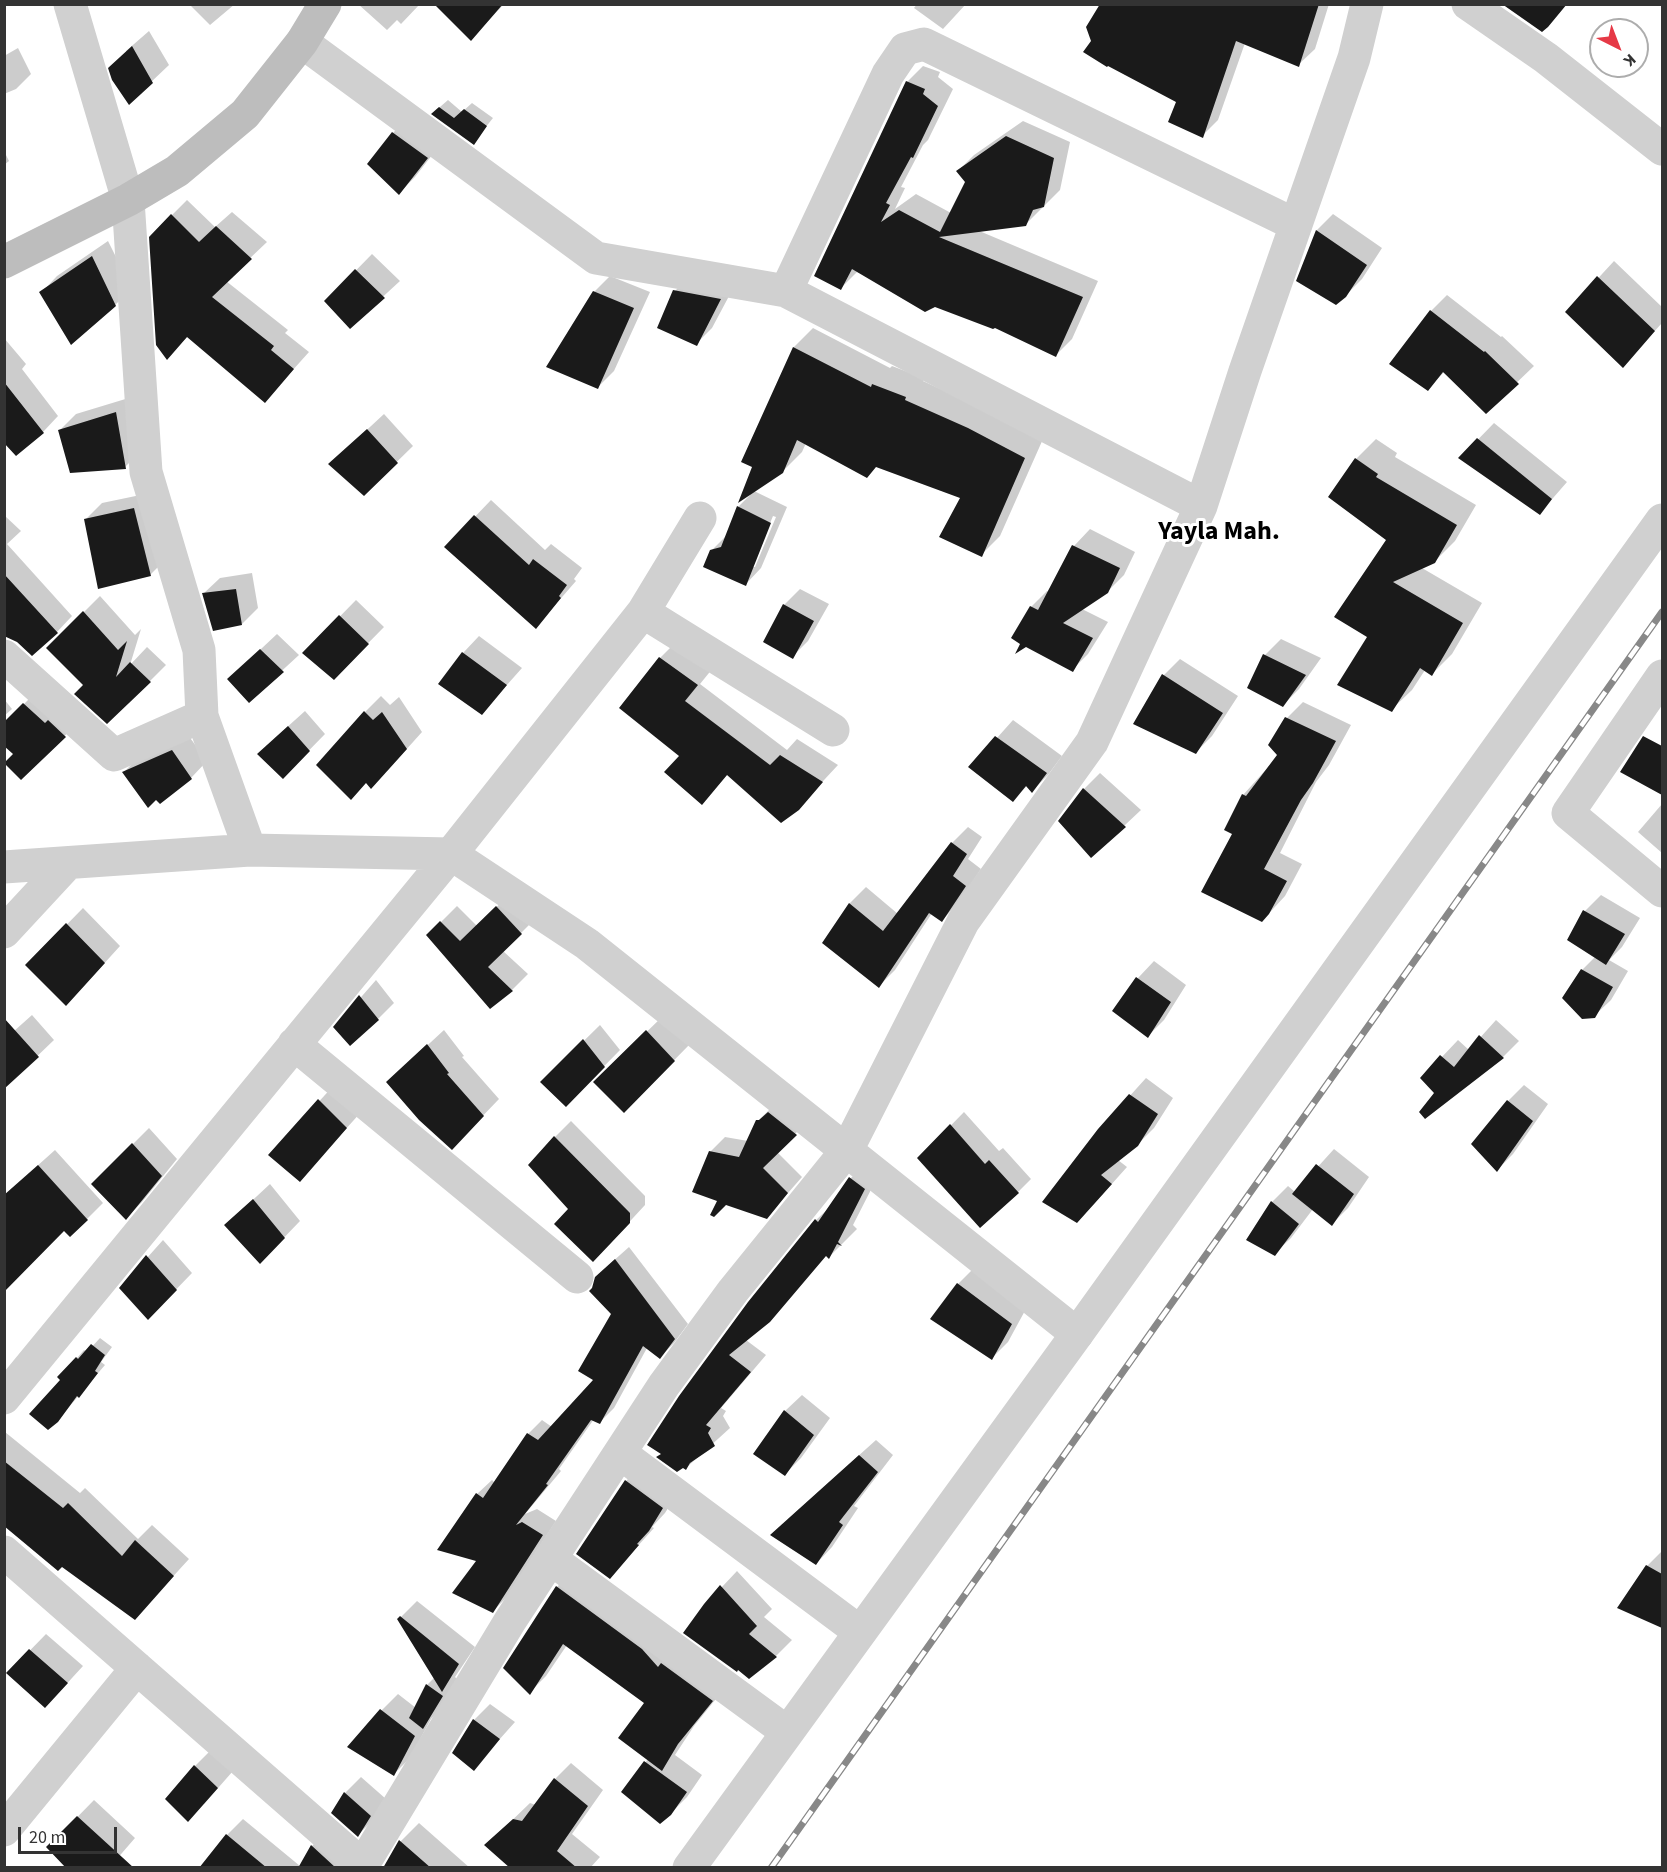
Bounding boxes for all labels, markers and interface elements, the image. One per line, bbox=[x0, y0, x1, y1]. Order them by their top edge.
north arrow bbox=[1589, 18, 1649, 78]
text: K bbox=[1619, 48, 1641, 71]
district label: Yayla Mah. bbox=[1158, 517, 1280, 549]
scale bar bbox=[21, 1815, 120, 1853]
text: 20 m bbox=[29, 1825, 65, 1850]

